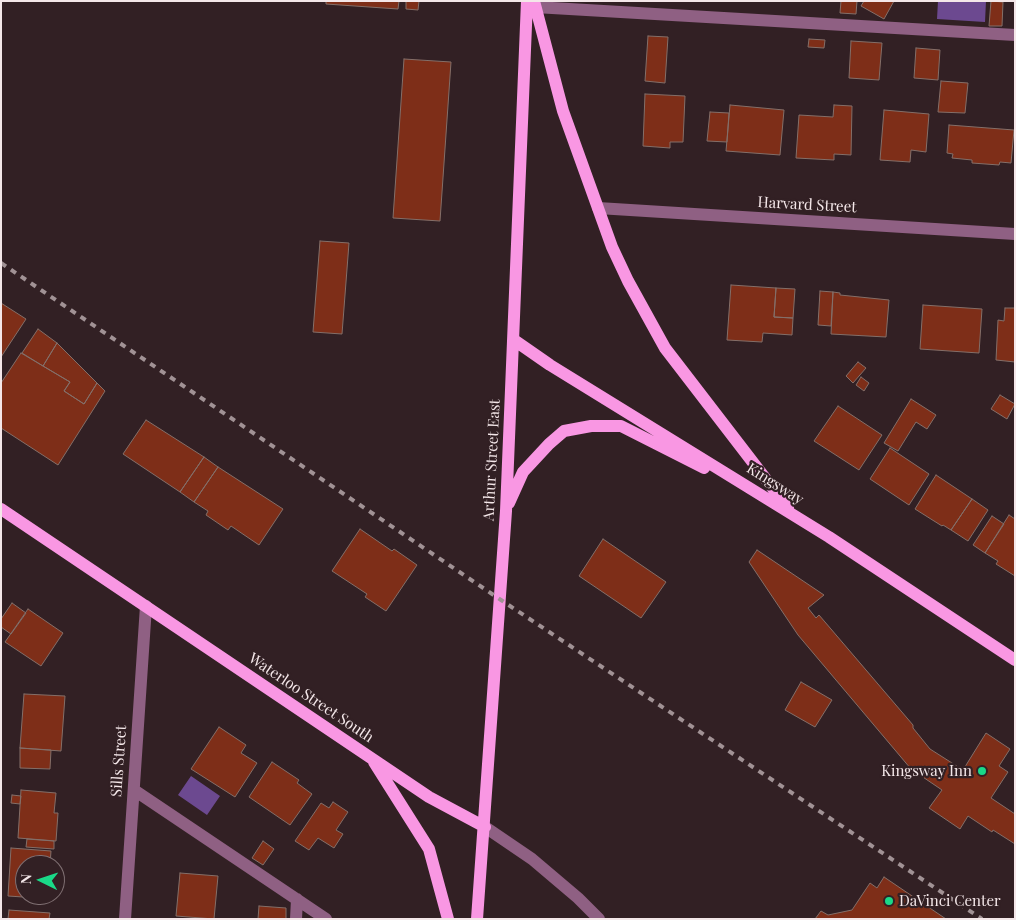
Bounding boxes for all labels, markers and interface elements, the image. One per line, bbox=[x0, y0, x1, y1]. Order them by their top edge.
street label: Harvard Street bbox=[757, 193, 857, 217]
street label: Arthur Street East bbox=[480, 399, 504, 521]
street label: Kingsway bbox=[743, 459, 807, 509]
street label: Waterloo Street South bbox=[245, 649, 377, 747]
street label: Sills Street bbox=[108, 725, 130, 797]
place label: Kingsway Inn bbox=[881, 762, 972, 780]
marker: Kingsway Inn bbox=[976, 765, 988, 777]
north arrow bbox=[15, 855, 65, 905]
text: N bbox=[16, 873, 35, 885]
place label: DaVinci Center bbox=[899, 892, 1001, 910]
marker: DaVinci Center bbox=[883, 895, 895, 907]

